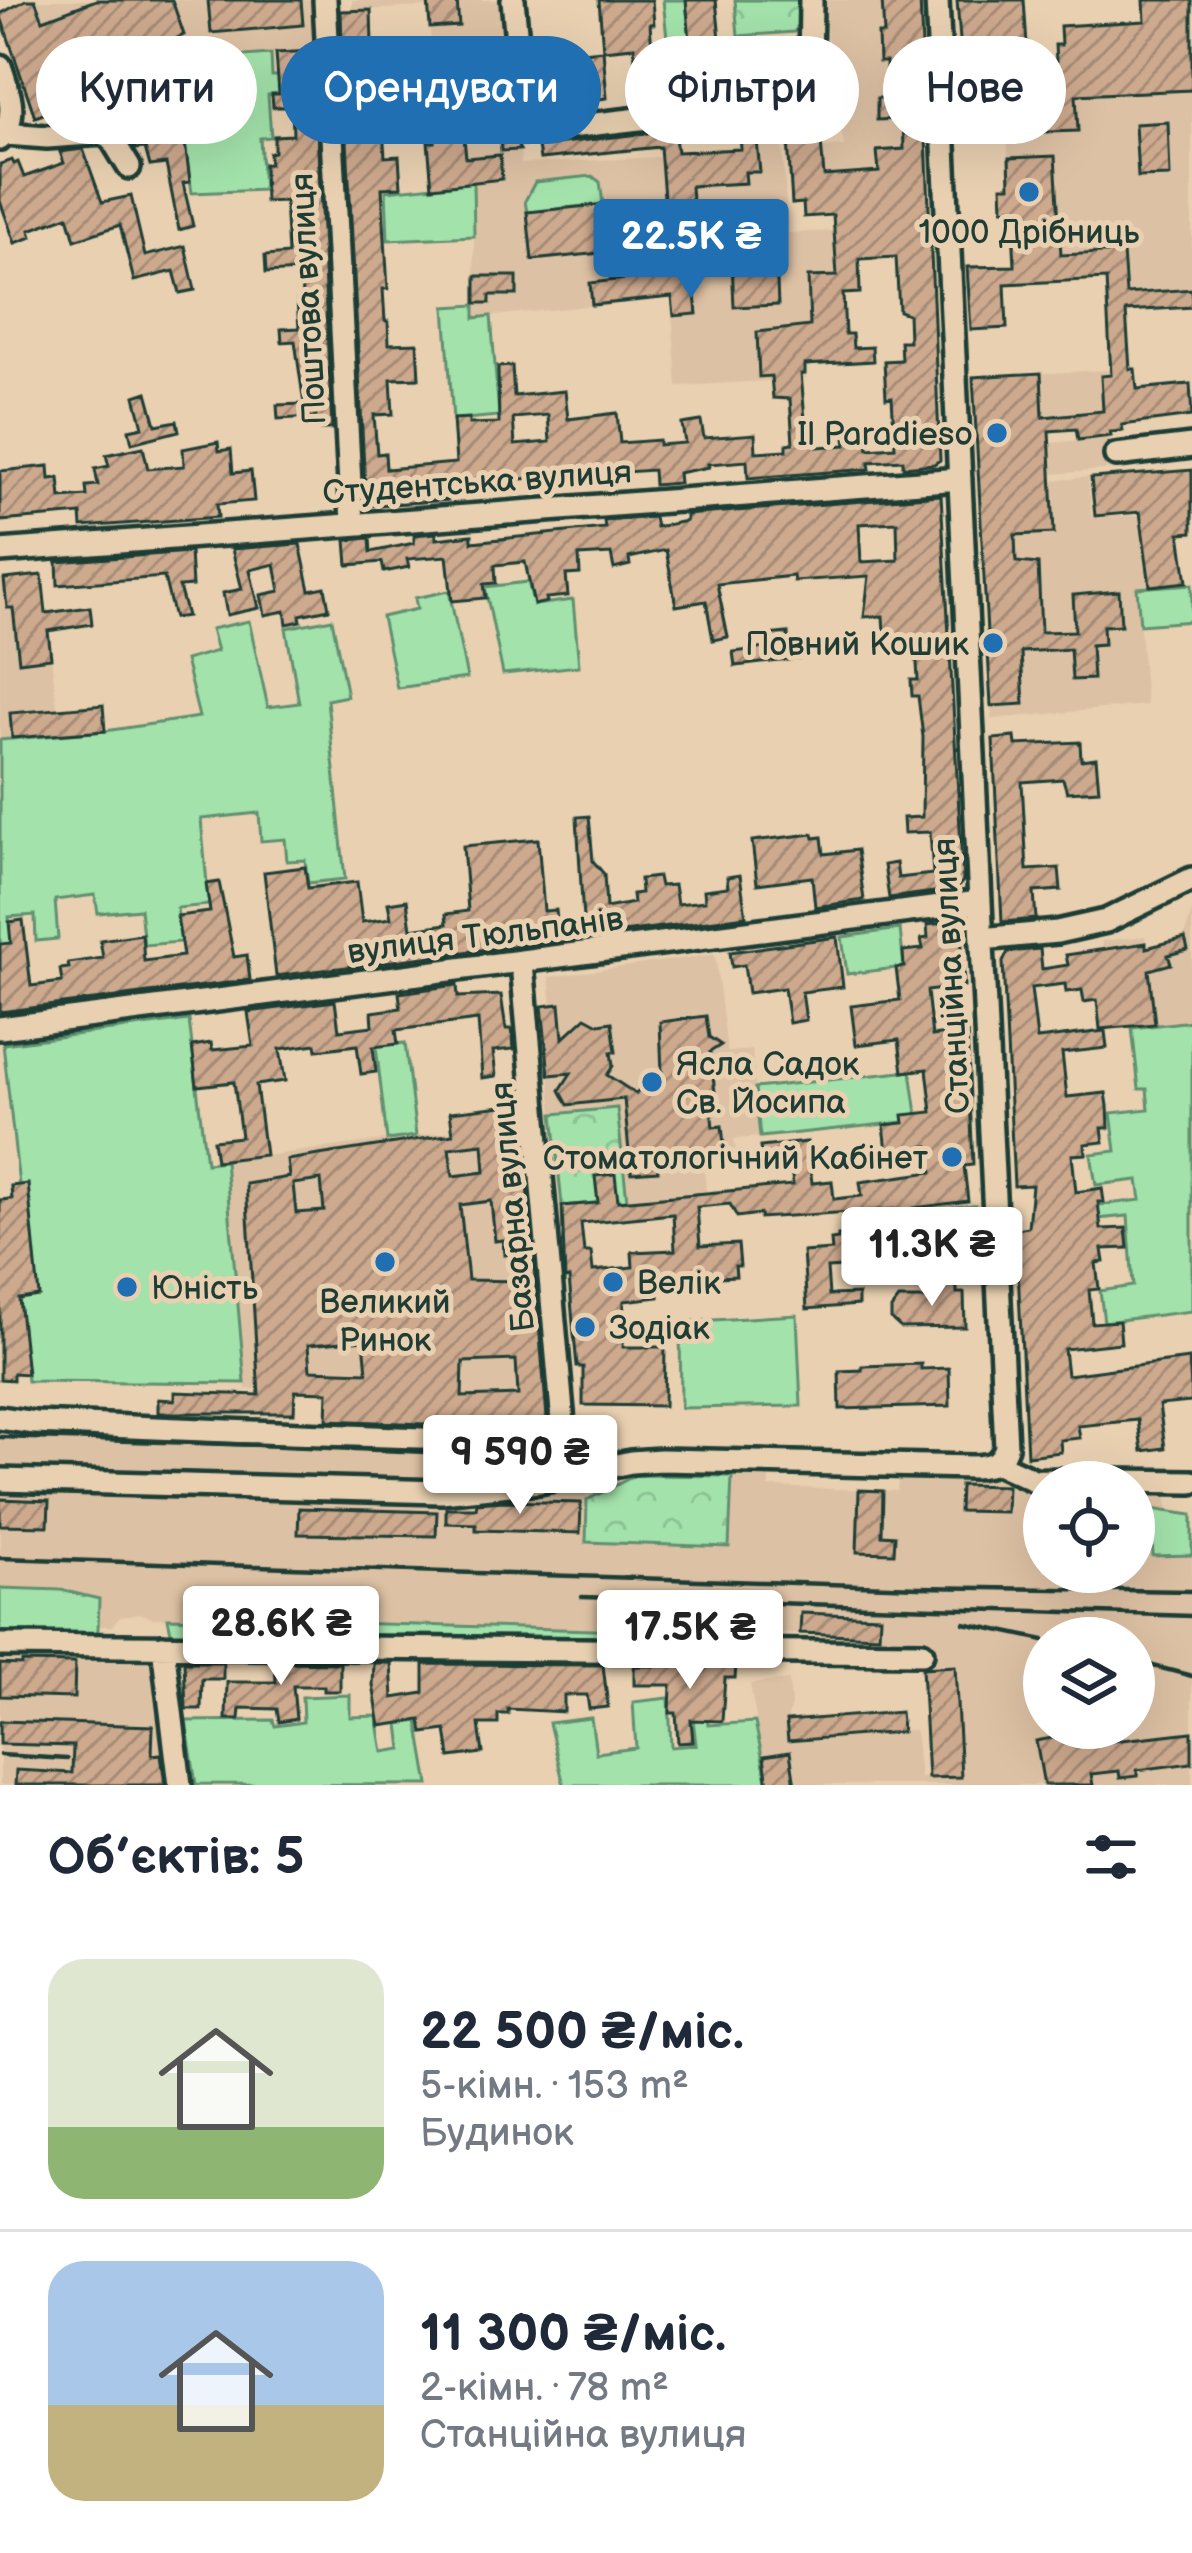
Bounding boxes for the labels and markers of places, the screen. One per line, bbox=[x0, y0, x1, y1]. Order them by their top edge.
marker: 1000 Дрібниць bbox=[1016, 179, 1042, 205]
pin: 22.5K ₴ bbox=[580, 199, 802, 301]
place label: 1000 Дрібниць bbox=[919, 213, 1139, 253]
place label: Il Paradieso bbox=[797, 415, 973, 455]
marker: Il Paradieso bbox=[984, 420, 1010, 446]
place label: Повний Кошик bbox=[745, 625, 969, 665]
marker: Повний Кошик bbox=[980, 630, 1006, 656]
place label: Ясла Садок Св. Йосипа bbox=[676, 1045, 860, 1123]
marker: Ясла Садок Св. Йосипа bbox=[639, 1069, 665, 1095]
place label: Стоматологічний Кабінет bbox=[543, 1139, 929, 1179]
marker: Стоматологічний Кабінет bbox=[939, 1144, 965, 1170]
pin: 11.3K ₴ bbox=[821, 1207, 1043, 1309]
marker: Великий Ринок bbox=[372, 1249, 398, 1275]
place label: Велік bbox=[637, 1264, 721, 1304]
place label: Юність bbox=[151, 1269, 258, 1309]
marker: Велік bbox=[600, 1269, 626, 1295]
marker: Юність bbox=[114, 1274, 140, 1300]
place label: Великий Ринок bbox=[319, 1283, 451, 1361]
place label: Зодіак bbox=[609, 1309, 710, 1349]
marker: Зодіак bbox=[572, 1314, 598, 1340]
pin: 9 590 ₴ bbox=[409, 1415, 631, 1517]
pin: 28.6K ₴ bbox=[170, 1586, 392, 1688]
pin: 17.5K ₴ bbox=[579, 1590, 801, 1692]

